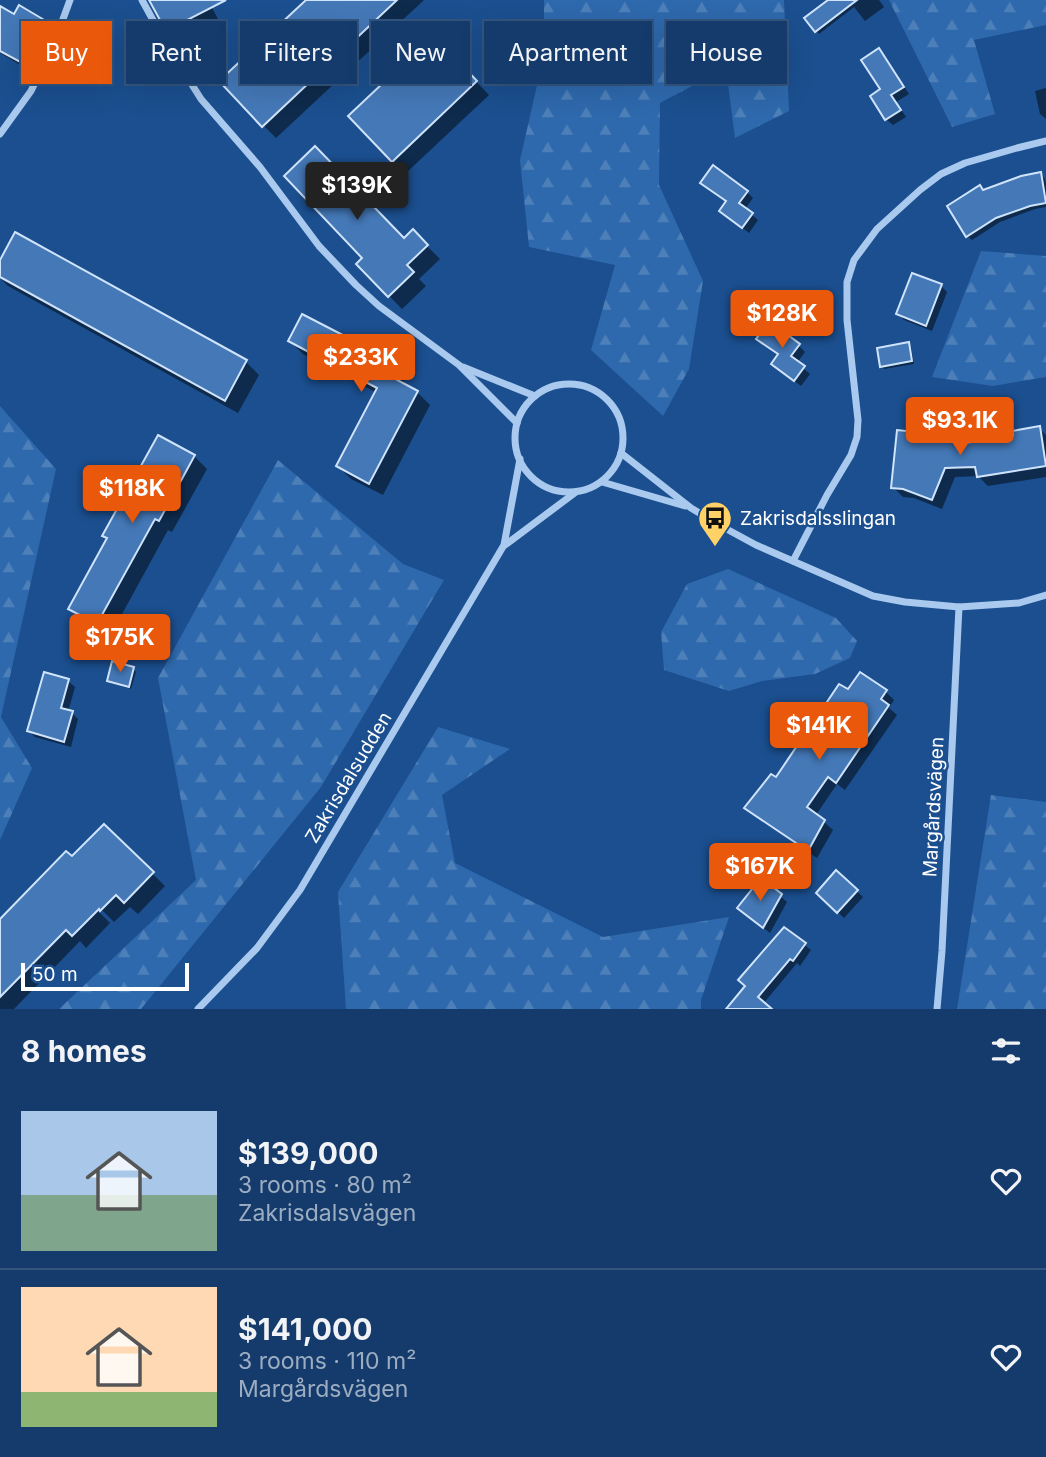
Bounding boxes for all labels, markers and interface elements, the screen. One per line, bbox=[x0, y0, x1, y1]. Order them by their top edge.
chip: Buy bbox=[21, 21, 112, 84]
chip: Rent bbox=[126, 21, 226, 84]
chip: Filters bbox=[240, 21, 357, 84]
chip: New bbox=[371, 21, 470, 84]
chip: Apartment bbox=[484, 21, 652, 84]
chip: House bbox=[666, 21, 787, 84]
pin: $139K bbox=[308, 162, 406, 222]
text: $139K bbox=[321, 171, 393, 199]
pin: $128K bbox=[733, 290, 831, 350]
text: $128K bbox=[747, 299, 817, 327]
pin: $233K bbox=[312, 334, 410, 394]
text: $233K bbox=[323, 343, 399, 371]
pin: $93.1K bbox=[903, 398, 1017, 457]
text: $93.1K bbox=[922, 406, 998, 434]
pin: $118K bbox=[83, 466, 181, 525]
text: $118K bbox=[99, 474, 165, 502]
bus stop icon: Zakrisdalsslingan bbox=[696, 499, 734, 548]
place label: Zakrisdalsslingan bbox=[740, 507, 896, 530]
pin: $175K bbox=[71, 614, 169, 674]
text: $175K bbox=[85, 623, 155, 651]
pin: $141K bbox=[770, 702, 868, 762]
street label: Zakrisdalsudden bbox=[300, 708, 397, 847]
text: $141K bbox=[786, 711, 852, 739]
street label: Margårdsvägen bbox=[918, 736, 949, 878]
pin: $167K bbox=[711, 844, 809, 903]
text: $167K bbox=[725, 852, 795, 880]
scale bar bbox=[21, 960, 189, 992]
text: 50 m bbox=[32, 963, 78, 986]
icon: filters bbox=[987, 1032, 1025, 1070]
text: 8 homes bbox=[21, 1033, 147, 1069]
text: $139,000 bbox=[238, 1135, 378, 1171]
icon: home bbox=[77, 1139, 161, 1223]
icon: heart bbox=[987, 1162, 1025, 1200]
text: 3 rooms · 80 m² bbox=[238, 1171, 412, 1199]
text: Zakrisdalsvägen bbox=[238, 1199, 416, 1227]
text: $141,000 bbox=[238, 1311, 373, 1347]
icon: home bbox=[77, 1315, 161, 1399]
icon: heart bbox=[987, 1338, 1025, 1376]
text: 3 rooms · 110 m² bbox=[238, 1347, 416, 1375]
text: Margårdsvägen bbox=[238, 1375, 408, 1403]

